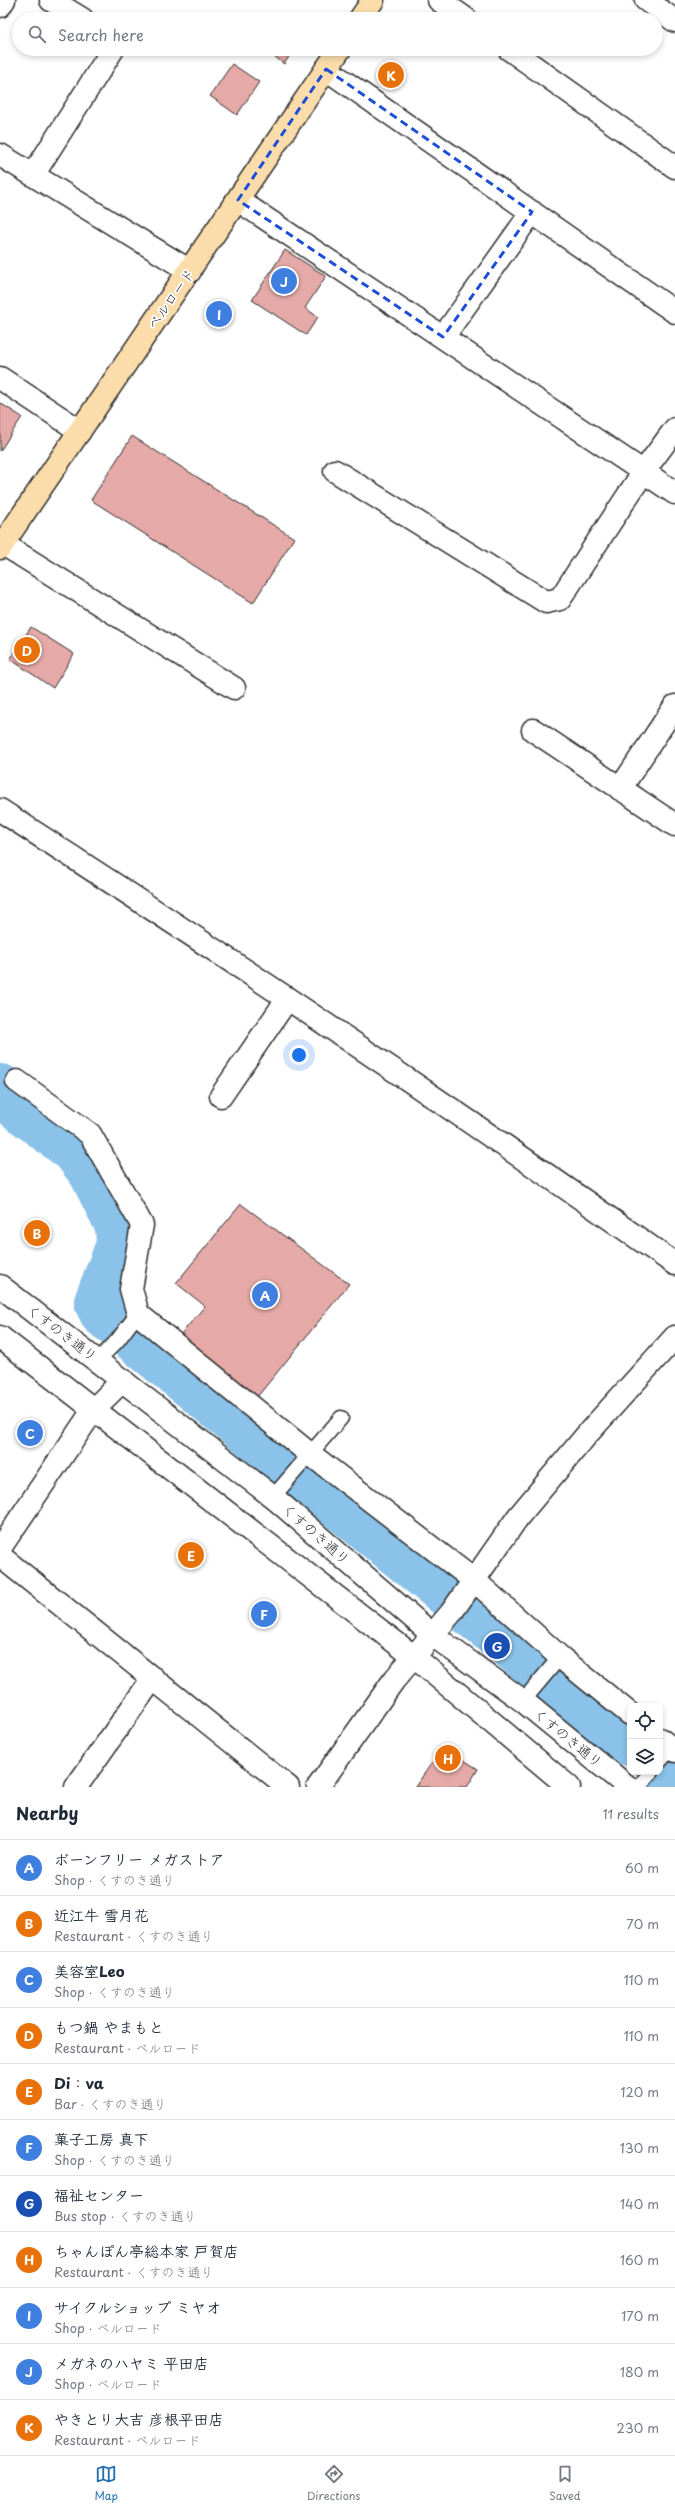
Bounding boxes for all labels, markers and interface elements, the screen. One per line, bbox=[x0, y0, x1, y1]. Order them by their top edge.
search box bbox=[12, 12, 663, 56]
icon: search bbox=[26, 23, 48, 45]
text: Search here bbox=[58, 23, 144, 46]
pin: K bbox=[378, 60, 404, 90]
street label: ベルロード bbox=[142, 264, 199, 333]
pin: J bbox=[271, 266, 297, 296]
pin: I bbox=[206, 299, 232, 329]
pin: D bbox=[14, 635, 40, 665]
your location bbox=[289, 1045, 309, 1065]
pin: B bbox=[24, 1218, 50, 1248]
pin: A bbox=[252, 1280, 278, 1310]
street label: くすのき通り bbox=[22, 1299, 102, 1366]
pin: C bbox=[17, 1418, 43, 1448]
street label: くすのき通り bbox=[278, 1498, 355, 1569]
pin: E bbox=[178, 1540, 204, 1570]
pin: F bbox=[251, 1599, 277, 1629]
pin: G bbox=[484, 1631, 510, 1661]
street label: くすのき通り bbox=[529, 1703, 608, 1772]
map controls bbox=[627, 1703, 663, 1775]
button: locate bbox=[627, 1703, 663, 1739]
button: layers bbox=[627, 1739, 663, 1775]
pin: H bbox=[435, 1743, 461, 1773]
text: Nearby bbox=[16, 1800, 78, 1826]
text: 11 results bbox=[603, 1804, 659, 1823]
text: ボーンフリー メガストア bbox=[54, 1847, 224, 1870]
text: A bbox=[24, 1858, 34, 1877]
text: 60 m bbox=[625, 1858, 659, 1877]
text: Shop · くすのき通り bbox=[54, 1870, 175, 1889]
text: 近江牛 雪月花 bbox=[54, 1903, 149, 1926]
text: B bbox=[25, 1914, 33, 1933]
text: 70 m bbox=[626, 1914, 659, 1933]
text: Restaurant · くすのき通り bbox=[54, 1926, 214, 1945]
text: 美容室Leo bbox=[54, 1959, 125, 1982]
text: C bbox=[24, 1970, 34, 1989]
text: 110 m bbox=[624, 1970, 659, 1989]
text: Shop · くすのき通り bbox=[54, 1982, 175, 2001]
text: もつ鍋 やまもと bbox=[54, 2015, 164, 2038]
text: D bbox=[24, 2026, 34, 2045]
text: 110 m bbox=[624, 2026, 659, 2045]
text: Restaurant · ベルロード bbox=[54, 2038, 201, 2057]
text: Di：va bbox=[54, 2071, 104, 2094]
text: E bbox=[25, 2082, 33, 2101]
text: 120 m bbox=[620, 2082, 659, 2101]
text: Bar · くすのき通り bbox=[54, 2094, 167, 2113]
text: 菓子工房 真下 bbox=[54, 2127, 149, 2150]
text: F bbox=[25, 2138, 33, 2157]
text: 130 m bbox=[620, 2138, 659, 2157]
text: Shop · くすのき通り bbox=[54, 2150, 175, 2169]
text: 福祉センター bbox=[54, 2183, 144, 2206]
text: G bbox=[24, 2194, 34, 2213]
text: 140 m bbox=[620, 2194, 659, 2213]
text: Bus stop · くすのき通り bbox=[54, 2206, 197, 2225]
text: ちゃんぽん亭総本家 戸賀店 bbox=[54, 2239, 239, 2262]
text: H bbox=[24, 2250, 34, 2269]
text: 160 m bbox=[620, 2250, 659, 2269]
text: Restaurant · くすのき通り bbox=[54, 2262, 214, 2281]
text: サイクルショップ ミヤオ bbox=[54, 2295, 221, 2318]
text: I bbox=[27, 2306, 31, 2325]
text: 170 m bbox=[621, 2306, 659, 2325]
text: Shop · ベルロード bbox=[54, 2318, 162, 2337]
text: メガネのハヤミ 平田店 bbox=[54, 2351, 209, 2374]
text: J bbox=[25, 2362, 33, 2381]
text: 180 m bbox=[620, 2362, 659, 2381]
text: Shop · ベルロード bbox=[54, 2374, 162, 2393]
text: やきとり大吉 彦根平田店 bbox=[54, 2407, 224, 2430]
text: K bbox=[24, 2418, 34, 2437]
text: 230 m bbox=[617, 2418, 659, 2437]
text: Restaurant · ベルロード bbox=[54, 2430, 201, 2449]
tab: Map bbox=[94, 2463, 118, 2504]
tab: Directions bbox=[307, 2463, 360, 2504]
tab: Saved bbox=[549, 2463, 581, 2504]

